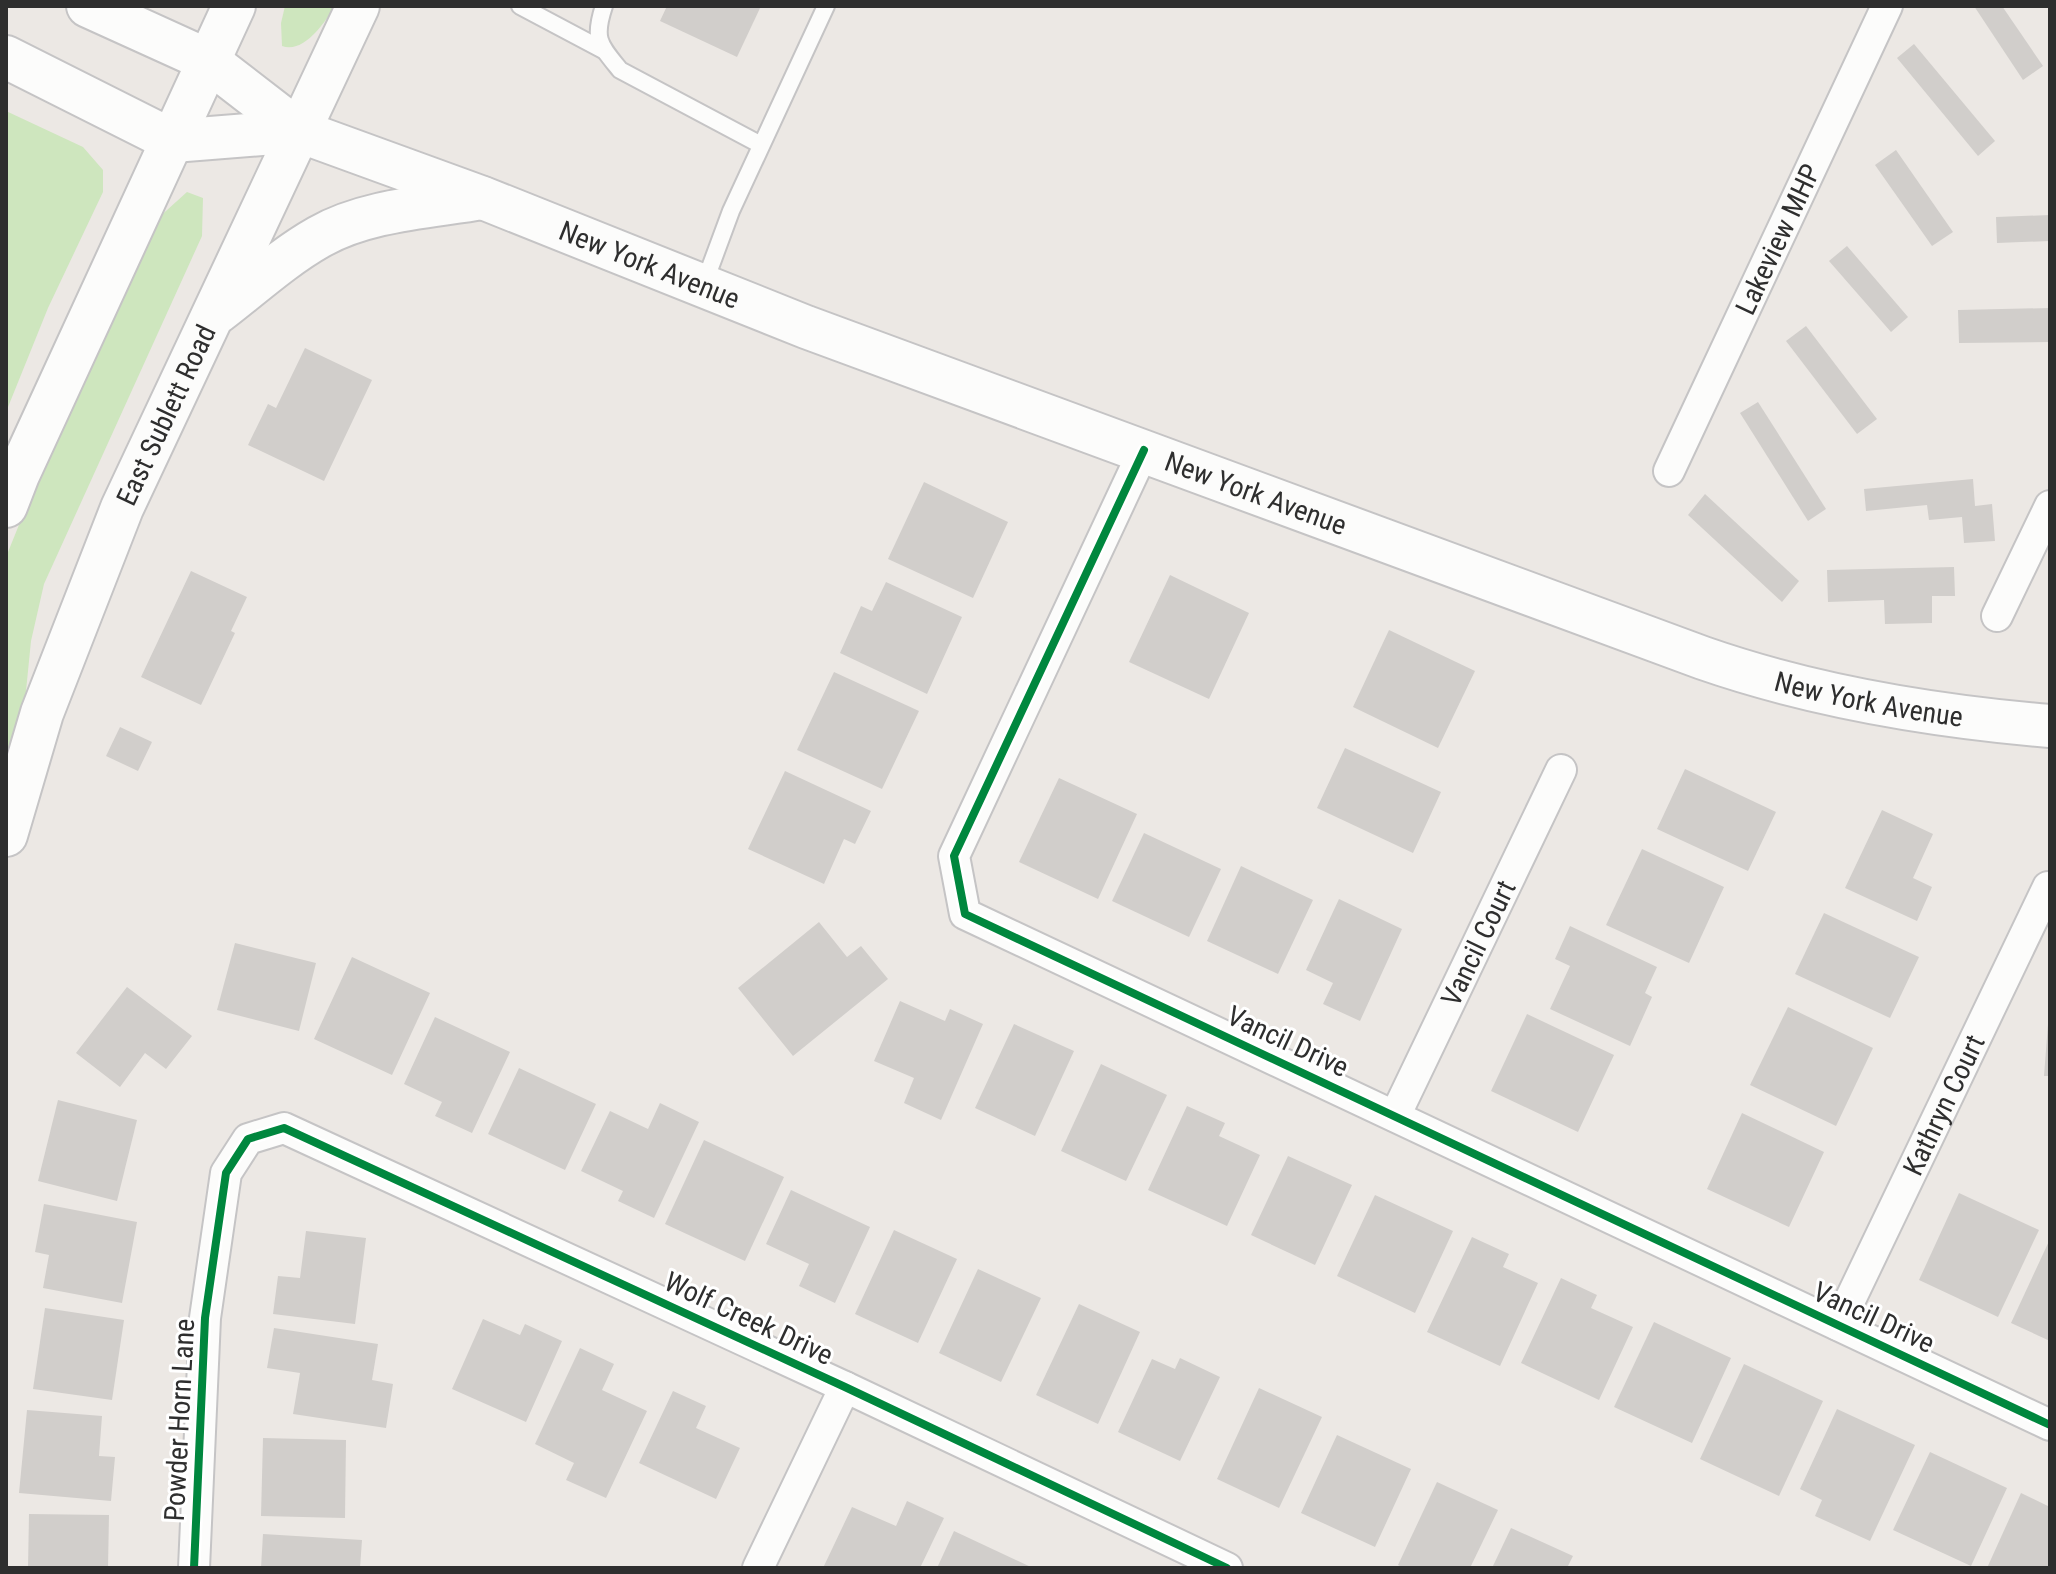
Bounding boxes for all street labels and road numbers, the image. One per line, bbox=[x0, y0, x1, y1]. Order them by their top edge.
street label: Lakeview MHP bbox=[1729, 159, 1828, 320]
street label: New York Avenue bbox=[554, 214, 744, 316]
street label: East Sublett Road bbox=[110, 320, 223, 511]
street label: New York Avenue bbox=[1160, 445, 1351, 542]
street label: New York Avenue bbox=[1771, 665, 1965, 734]
street label: Vancil Court bbox=[1434, 875, 1523, 1011]
street label: Vancil Drive bbox=[1222, 999, 1354, 1084]
street label: Kathryn Court bbox=[1896, 1030, 1992, 1181]
street label: Wolf Creek Drive bbox=[659, 1265, 838, 1372]
street label: Vancil Drive bbox=[1808, 1275, 1940, 1360]
street label: Powder Horn Lane bbox=[158, 1318, 201, 1522]

